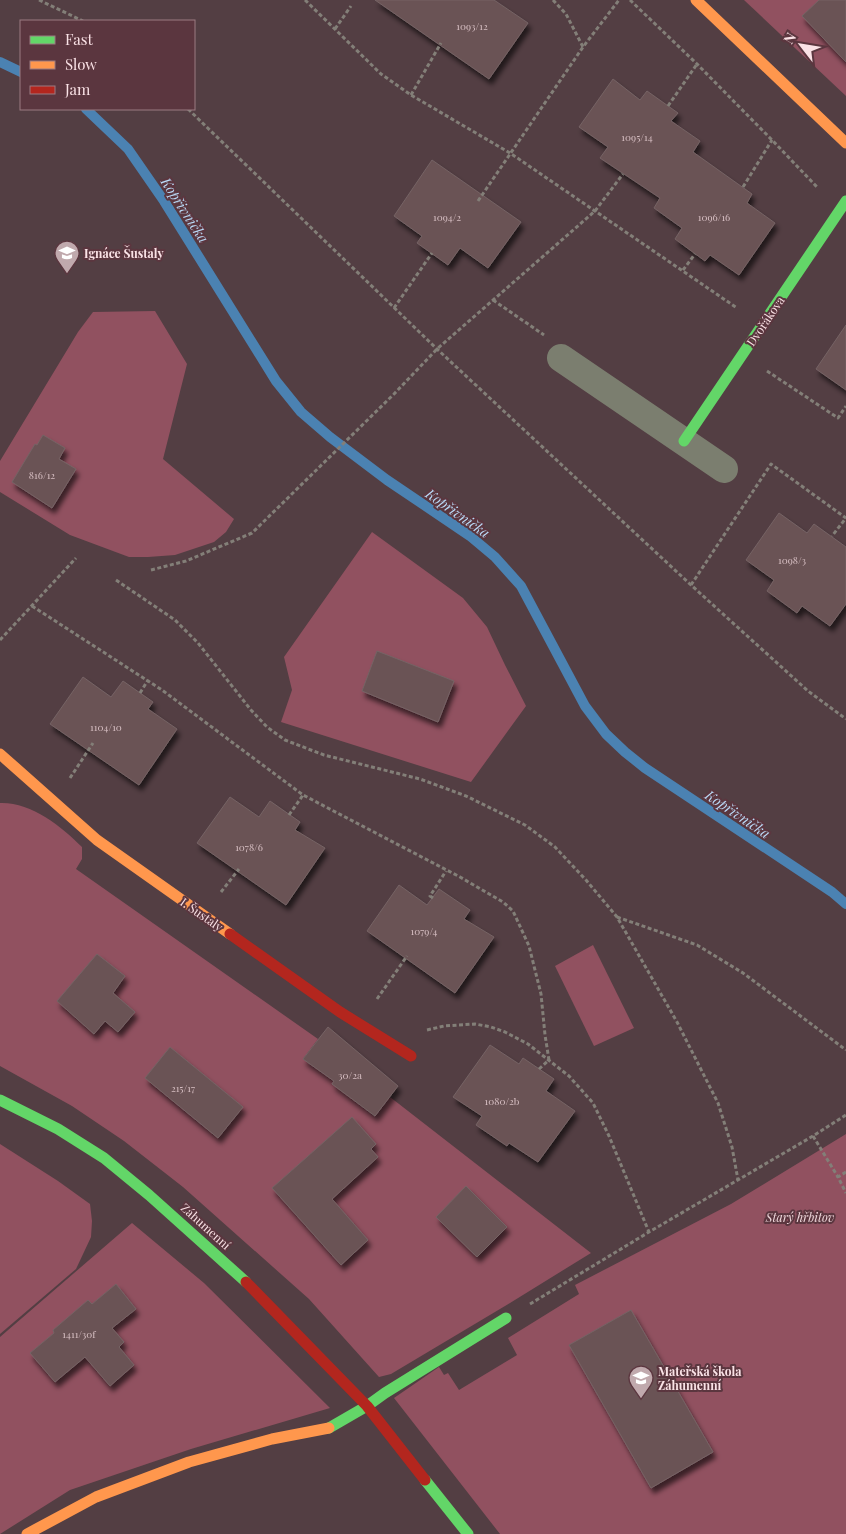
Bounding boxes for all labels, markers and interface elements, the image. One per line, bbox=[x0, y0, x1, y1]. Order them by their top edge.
house number: 1093/12 bbox=[456, 19, 488, 33]
legend bbox=[20, 20, 195, 110]
north arrow bbox=[776, 20, 826, 70]
text: Fast bbox=[65, 29, 94, 49]
text: N bbox=[779, 29, 800, 47]
text: Slow bbox=[65, 54, 97, 74]
text: Jam bbox=[64, 79, 91, 99]
house number: 1095/14 bbox=[621, 130, 653, 144]
water label: Kopřivnička bbox=[156, 173, 213, 246]
house number: 1094/2 bbox=[433, 210, 461, 224]
house number: 1096/16 bbox=[698, 210, 730, 224]
school or university icon: Ignáce Šustaly bbox=[54, 240, 80, 274]
place label: Ignáce Šustaly bbox=[84, 245, 164, 261]
street label: Dvořákova bbox=[742, 293, 788, 349]
house number: 816/12 bbox=[29, 468, 55, 482]
water label: Kopřivnička bbox=[421, 483, 494, 542]
house number: 1098/3 bbox=[778, 553, 806, 567]
house number: 1104/10 bbox=[90, 720, 122, 734]
water label: Kopřivnička bbox=[701, 785, 774, 843]
house number: 1078/6 bbox=[235, 840, 263, 854]
street label: I. Šustaly bbox=[178, 894, 226, 934]
house number: 1079/4 bbox=[411, 924, 437, 938]
house number: 30/2a bbox=[338, 1068, 362, 1082]
house number: 215/17 bbox=[171, 1081, 195, 1095]
house number: 1080/2b bbox=[485, 1094, 520, 1108]
street label: Záhumenní bbox=[178, 1199, 235, 1253]
park label: Starý hřbitov bbox=[765, 1209, 835, 1225]
house number: 1411/30f bbox=[62, 1327, 96, 1341]
place label: Mateřská škola Záhumenní bbox=[658, 1363, 742, 1393]
school or university icon: Mateřská škola Záhumenní bbox=[628, 1365, 654, 1399]

